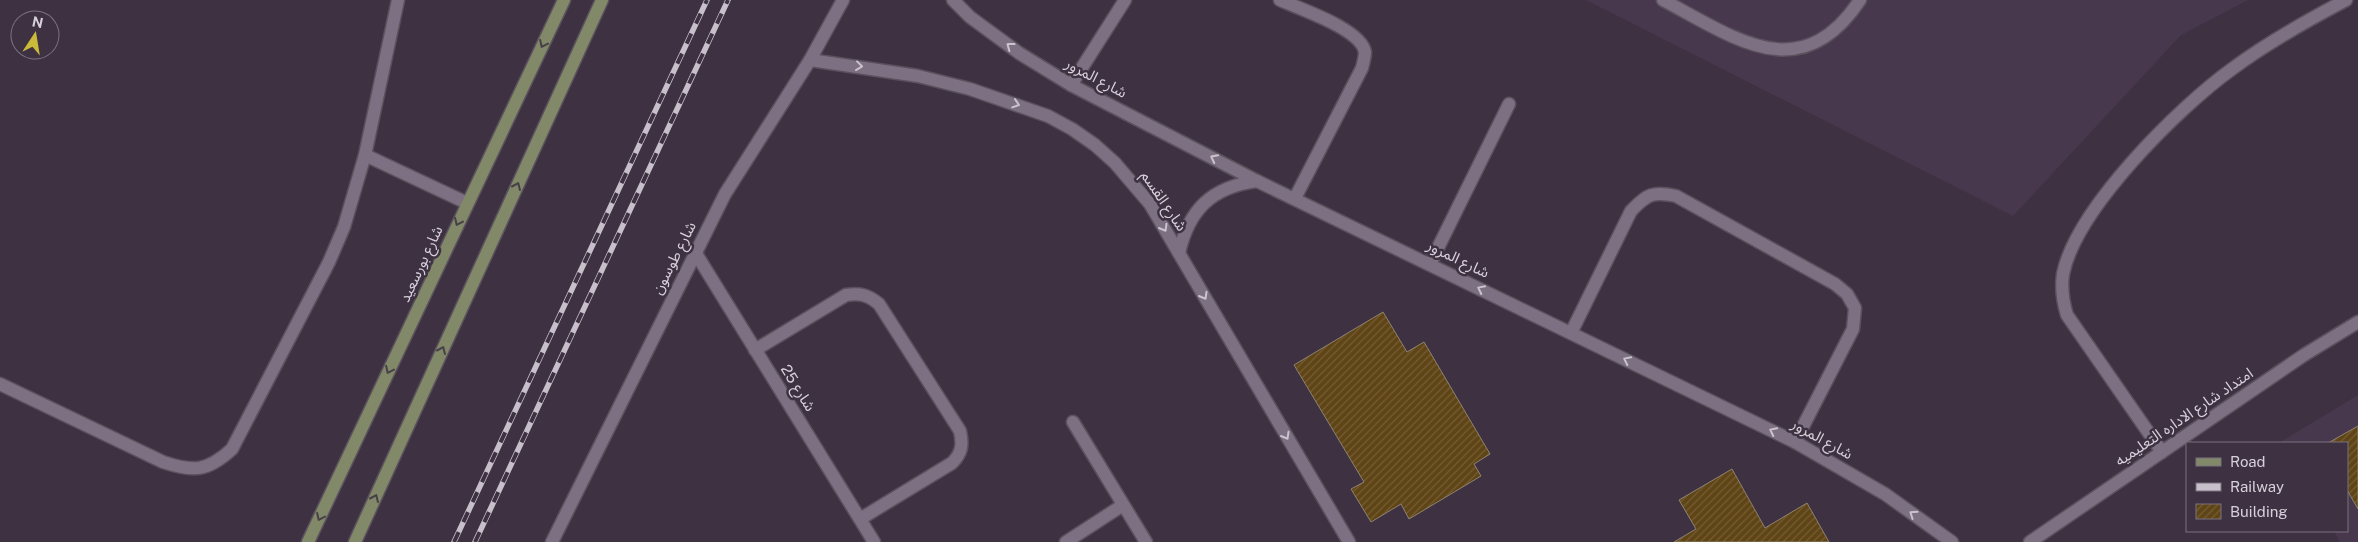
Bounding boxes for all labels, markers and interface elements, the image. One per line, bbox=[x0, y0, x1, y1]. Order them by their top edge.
north arrow bbox=[10, 10, 60, 60]
text: N bbox=[31, 13, 45, 31]
one-way arrow bbox=[538, 39, 549, 48]
one-way arrow bbox=[1007, 44, 1016, 52]
street label: شارع المرور bbox=[1060, 54, 1130, 104]
one-way arrow bbox=[855, 60, 863, 71]
one-way arrow bbox=[1012, 98, 1020, 108]
one-way arrow bbox=[1210, 154, 1219, 164]
street label: شارع القسم bbox=[1135, 167, 1191, 236]
one-way arrow bbox=[510, 182, 521, 191]
one-way arrow bbox=[454, 217, 464, 226]
street label: شارع طوسون bbox=[648, 218, 703, 299]
one-way arrow bbox=[1157, 222, 1167, 231]
street label: شارع بورسعيد bbox=[395, 223, 449, 306]
street label: شارع المرور bbox=[1422, 236, 1492, 285]
one-way arrow bbox=[1477, 285, 1486, 295]
one-way arrow bbox=[1197, 290, 1207, 299]
one-way arrow bbox=[436, 346, 447, 355]
one-way arrow bbox=[1623, 356, 1632, 366]
street label: شارع 25 bbox=[774, 361, 819, 416]
street label: امتداد شارع الاداره التعليميه bbox=[2112, 364, 2258, 472]
one-way arrow bbox=[385, 365, 395, 374]
street label: شارع المرور bbox=[1786, 414, 1856, 466]
one-way arrow bbox=[1769, 427, 1778, 437]
one-way arrow bbox=[1280, 430, 1290, 439]
legend bbox=[2186, 442, 2348, 532]
text: Road bbox=[2230, 453, 2266, 470]
text: Railway bbox=[2230, 478, 2284, 495]
one-way arrow bbox=[368, 494, 379, 503]
text: Building bbox=[2230, 503, 2288, 520]
one-way arrow bbox=[1909, 511, 1919, 520]
one-way arrow bbox=[316, 512, 326, 521]

